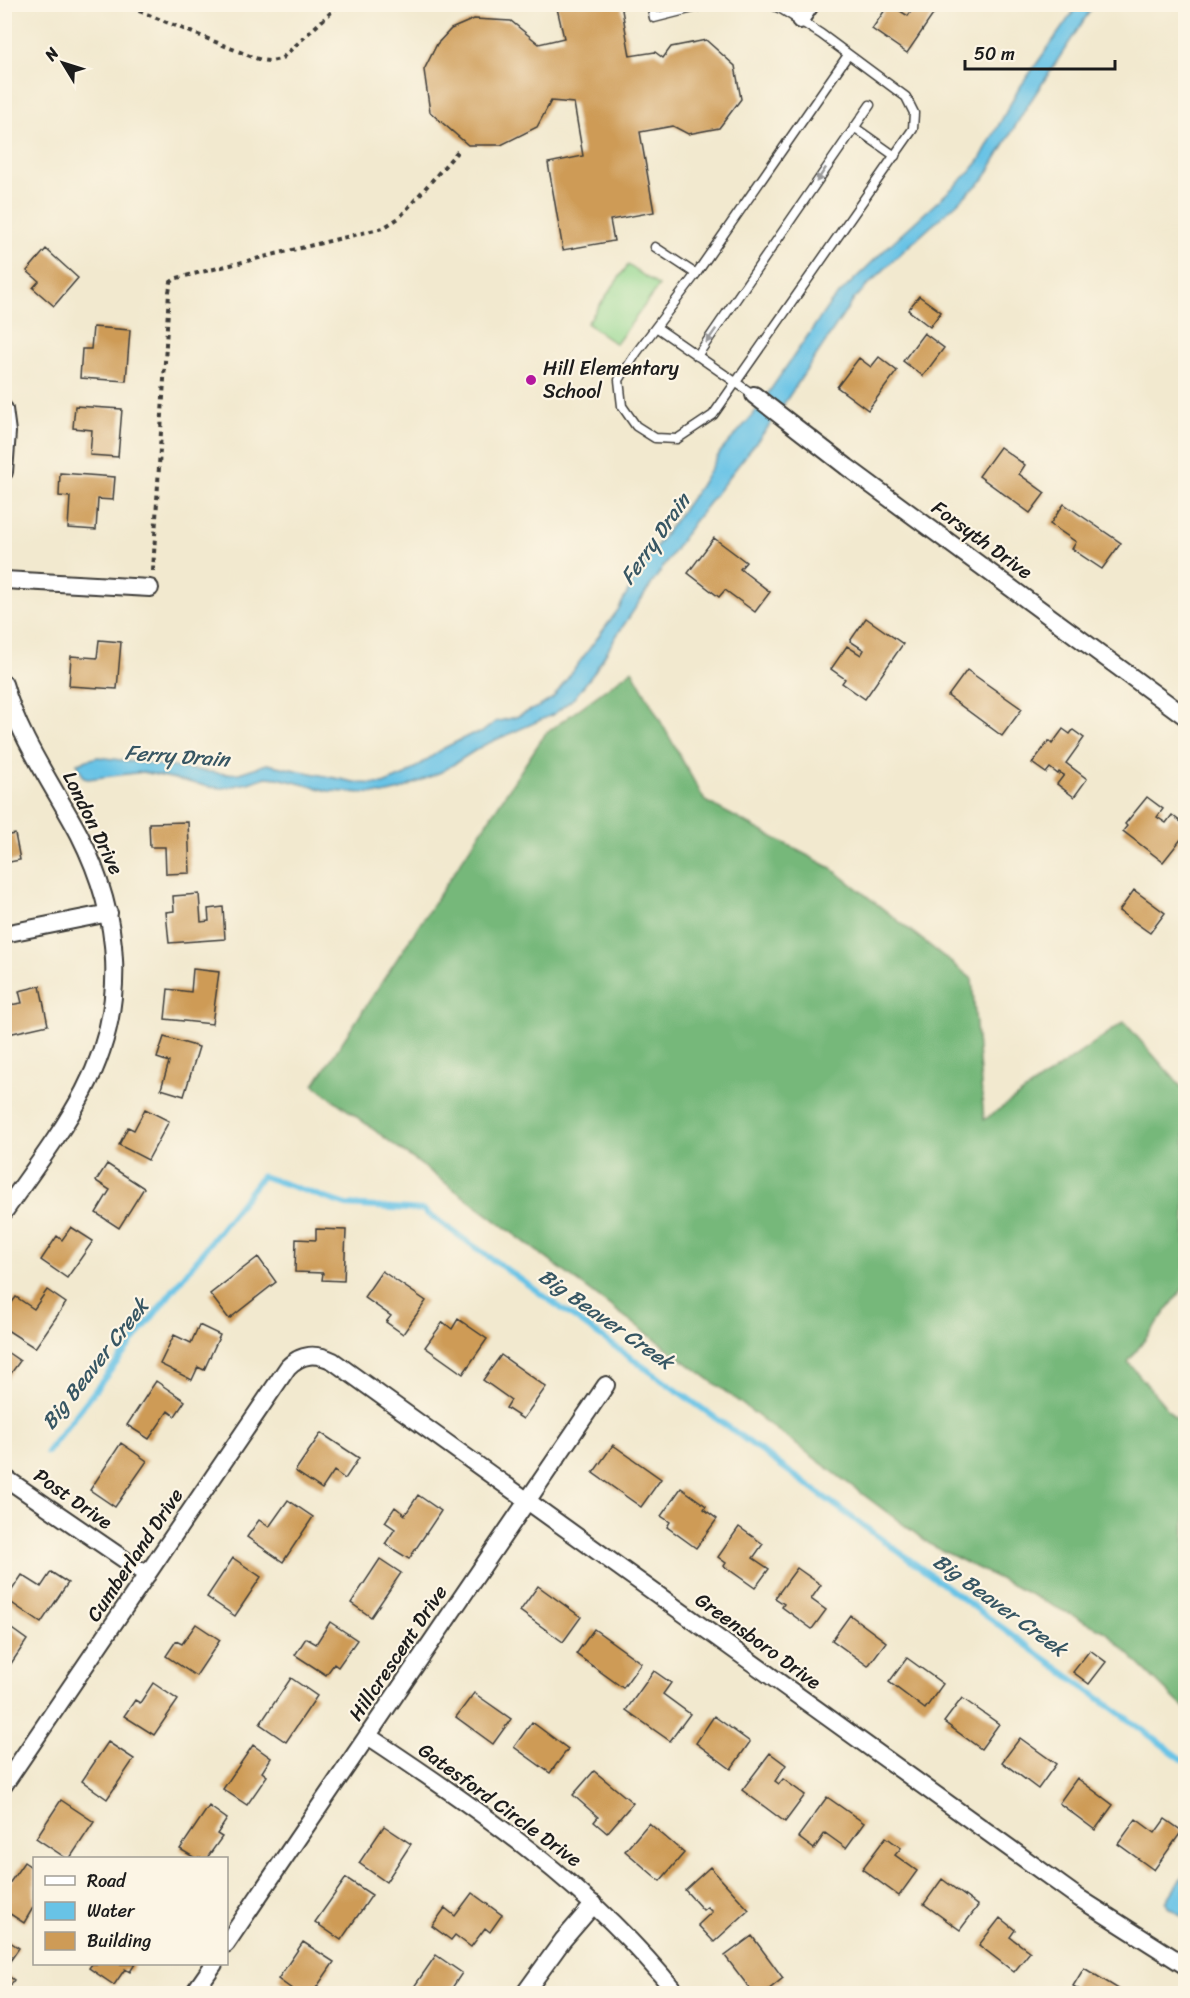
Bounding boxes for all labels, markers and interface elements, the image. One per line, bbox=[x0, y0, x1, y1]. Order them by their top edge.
north arrow bbox=[33, 33, 93, 93]
scale bar bbox=[965, 33, 1115, 71]
text: 50 m bbox=[974, 38, 1015, 70]
text: N bbox=[36, 40, 67, 68]
one-way arrow bbox=[816, 167, 827, 183]
one-way arrow bbox=[705, 327, 717, 343]
place label: Hill Elementary School bbox=[543, 351, 679, 409]
marker: Hill Elementary School bbox=[524, 373, 538, 387]
water label: Ferry Drain bbox=[609, 483, 702, 593]
street label: Forsyth Drive bbox=[924, 491, 1040, 589]
water label: Ferry Drain bbox=[124, 733, 233, 779]
street label: London Drive bbox=[53, 765, 133, 881]
water label: Big Beaver Creek bbox=[530, 1258, 684, 1382]
water label: Big Beaver Creek bbox=[31, 1288, 160, 1438]
street label: Post Drive bbox=[26, 1459, 120, 1539]
street label: Cumberland Drive bbox=[77, 1481, 193, 1629]
water label: Big Beaver Creek bbox=[925, 1543, 1078, 1669]
street label: Hillcrescent Drive bbox=[339, 1578, 457, 1728]
street label: Greensboro Drive bbox=[687, 1583, 829, 1699]
street label: Gatesford Circle Drive bbox=[410, 1733, 590, 1877]
legend bbox=[33, 1857, 228, 1965]
text: Road bbox=[87, 1865, 127, 1897]
text: Water bbox=[87, 1895, 136, 1927]
text: Building bbox=[87, 1925, 151, 1957]

